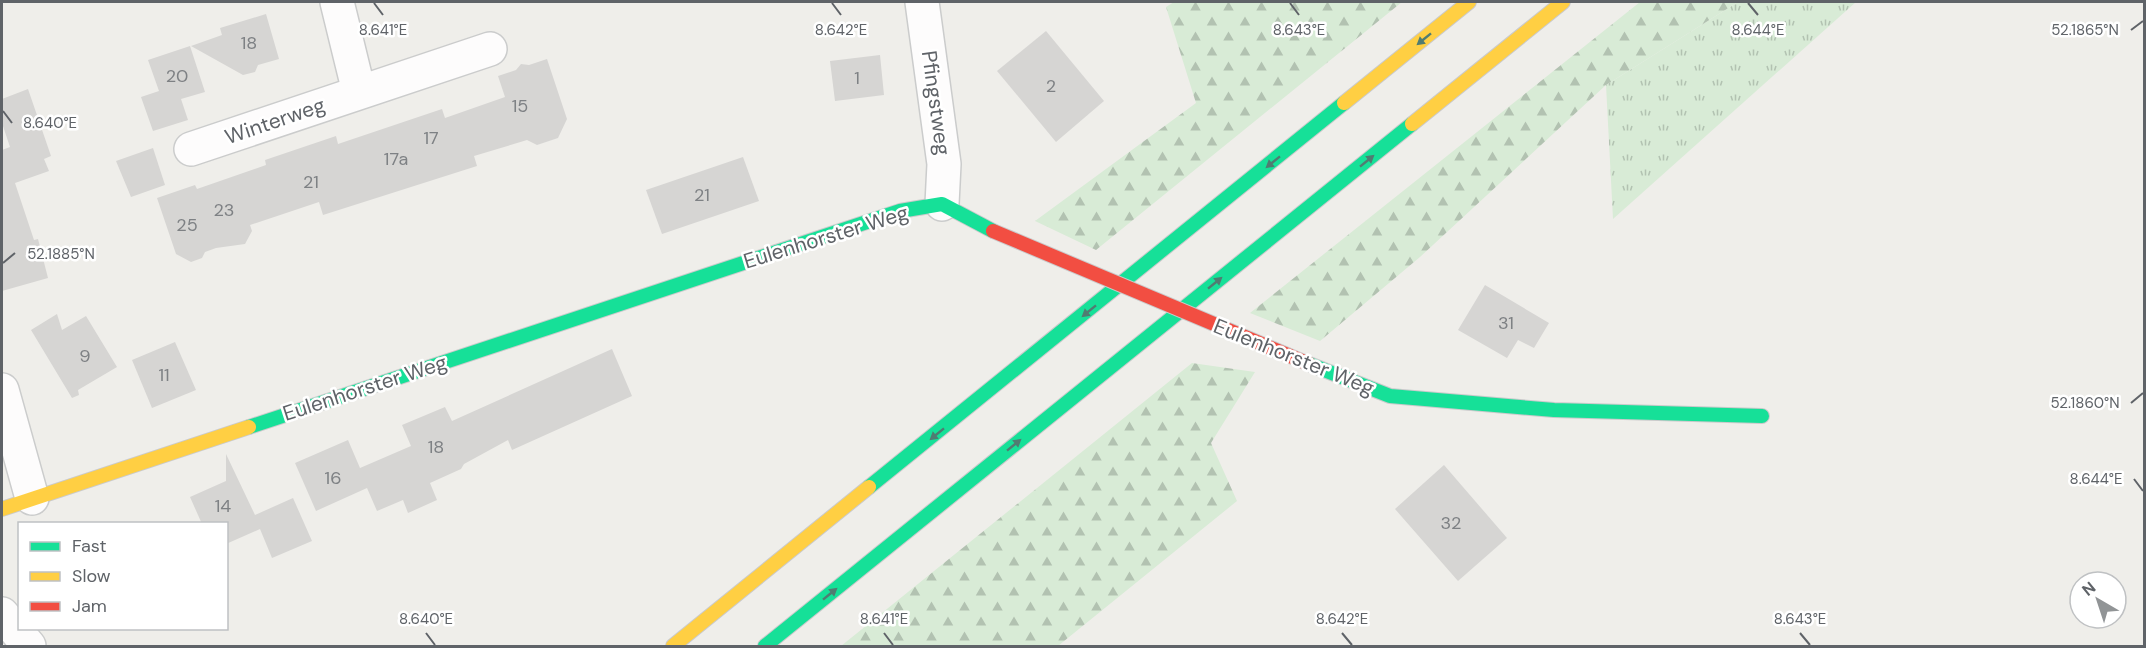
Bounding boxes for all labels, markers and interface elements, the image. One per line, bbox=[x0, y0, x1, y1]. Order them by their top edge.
text: 8.641°E bbox=[359, 20, 407, 40]
text: 8.642°E bbox=[815, 20, 867, 40]
text: 8.643°E bbox=[1273, 20, 1325, 40]
text: 8.644°E bbox=[1732, 20, 1784, 40]
text: 52.1865°N bbox=[2051, 20, 2119, 40]
house number: 18 bbox=[241, 31, 257, 55]
one-way arrow bbox=[1416, 32, 1431, 44]
street label: Pfingstweg bbox=[915, 49, 957, 157]
house number: 20 bbox=[166, 64, 188, 88]
house number: 1 bbox=[854, 66, 860, 90]
house number: 2 bbox=[1046, 74, 1056, 98]
street label: Winterweg bbox=[221, 91, 329, 151]
house number: 15 bbox=[512, 94, 528, 118]
text: 8.640°E bbox=[23, 113, 77, 133]
house number: 17 bbox=[423, 126, 439, 150]
house number: 17a bbox=[384, 147, 408, 171]
one-way arrow bbox=[1265, 155, 1280, 168]
one-way arrow bbox=[1359, 155, 1374, 168]
house number: 21 bbox=[303, 170, 319, 194]
house number: 21 bbox=[694, 183, 710, 207]
house number: 23 bbox=[213, 198, 235, 222]
street label: Eulenhorster Weg bbox=[740, 199, 912, 275]
house number: 25 bbox=[176, 213, 198, 237]
text: 52.1885°N bbox=[27, 244, 95, 264]
one-way arrow bbox=[1207, 277, 1223, 290]
one-way arrow bbox=[1081, 305, 1096, 317]
house number: 31 bbox=[1498, 311, 1514, 335]
street label: Eulenhorster Weg bbox=[1209, 312, 1379, 402]
house number: 9 bbox=[79, 344, 91, 368]
street label: Eulenhorster Weg bbox=[279, 348, 451, 428]
house number: 11 bbox=[158, 363, 170, 387]
text: 52.1860°N bbox=[2050, 393, 2120, 413]
one-way arrow bbox=[929, 427, 945, 440]
house number: 18 bbox=[428, 435, 444, 459]
one-way arrow bbox=[1006, 439, 1022, 452]
house number: 16 bbox=[325, 466, 341, 490]
text: 8.644°E bbox=[2070, 469, 2122, 489]
house number: 14 bbox=[215, 494, 231, 518]
house number: 32 bbox=[1440, 511, 1462, 535]
legend bbox=[18, 522, 228, 630]
text: Fast bbox=[72, 534, 107, 558]
text: Slow bbox=[72, 564, 111, 588]
north arrow bbox=[2068, 570, 2128, 630]
text: N bbox=[2078, 577, 2100, 601]
one-way arrow bbox=[822, 587, 838, 600]
text: Jam bbox=[72, 594, 107, 618]
text: 8.640°E bbox=[399, 609, 453, 629]
text: 8.641°E bbox=[860, 609, 908, 629]
text: 8.642°E bbox=[1316, 609, 1368, 629]
text: 8.643°E bbox=[1774, 609, 1826, 629]

